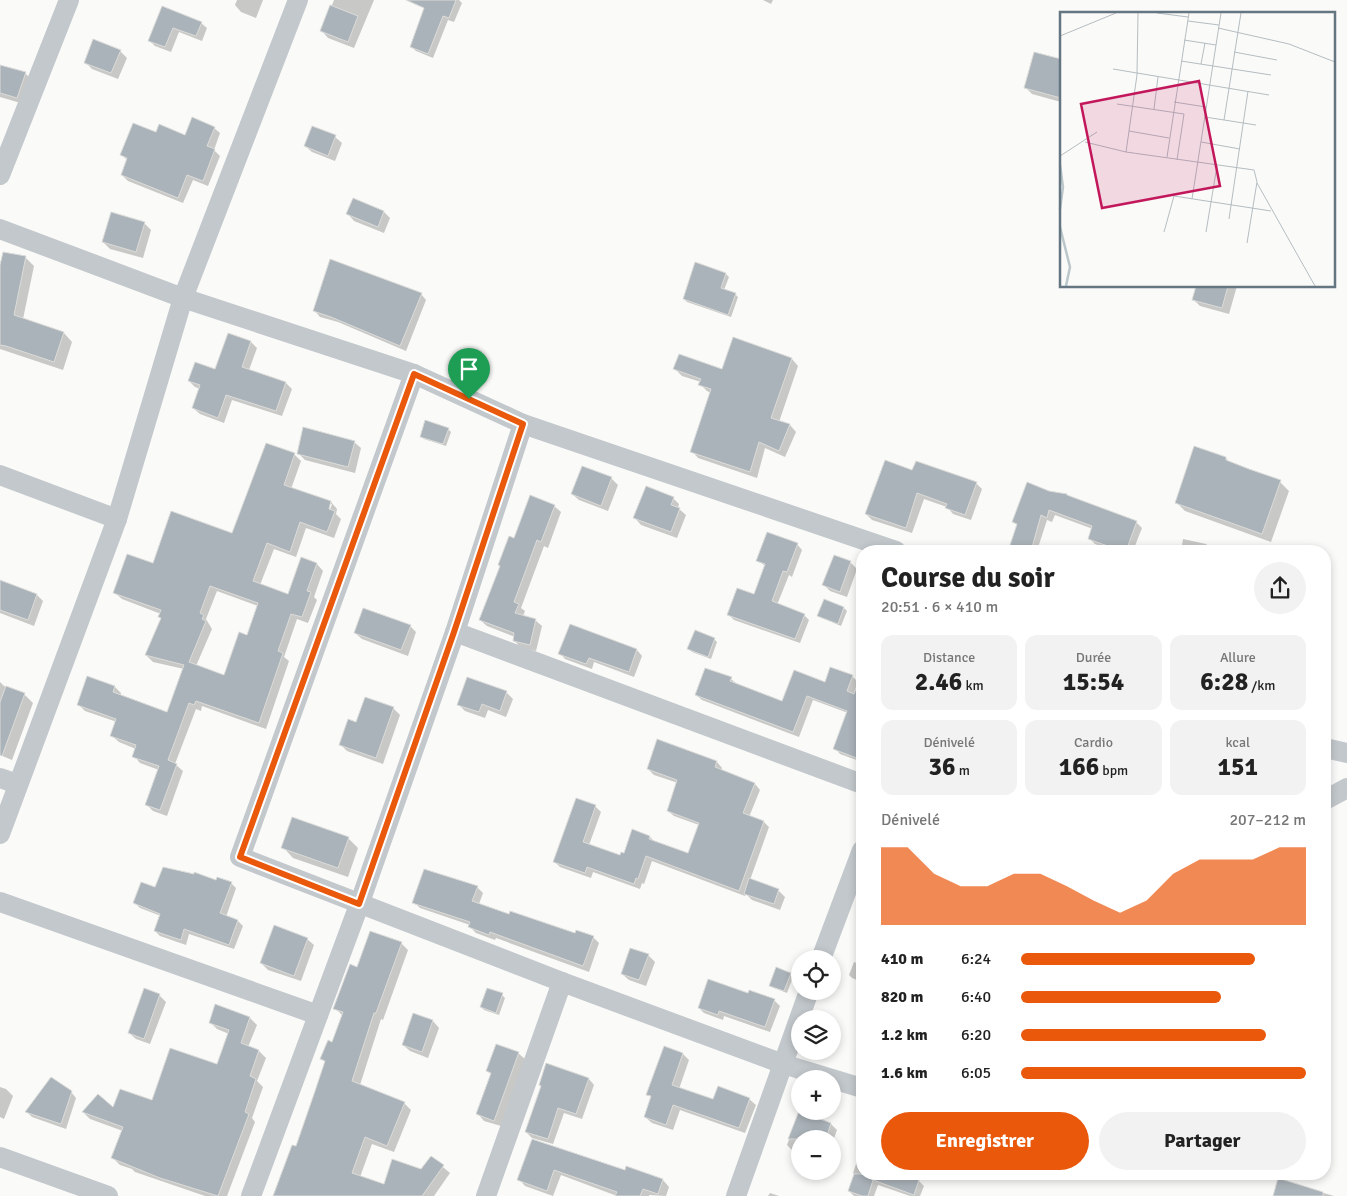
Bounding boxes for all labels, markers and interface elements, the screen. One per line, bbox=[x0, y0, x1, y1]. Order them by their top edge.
inset map bbox=[1060, 12, 1334, 288]
pin bbox=[448, 348, 490, 399]
icon: arrive bbox=[455, 355, 483, 383]
text: Course du soir bbox=[881, 561, 1055, 595]
button: share bbox=[1254, 562, 1306, 614]
text: 20:51 · 6 × 410 m bbox=[881, 597, 998, 617]
text: Distance bbox=[923, 649, 975, 666]
text: Durée bbox=[1076, 649, 1111, 666]
text: Allure bbox=[1220, 649, 1256, 666]
text: 2.46 bbox=[915, 666, 962, 697]
text: 15:54 bbox=[1063, 666, 1124, 697]
text: 6:28 bbox=[1200, 666, 1248, 697]
text: km bbox=[962, 677, 984, 694]
text: /km bbox=[1248, 677, 1275, 694]
text: Dénivelé bbox=[923, 734, 975, 751]
text: Cardio bbox=[1074, 734, 1113, 751]
text: kcal bbox=[1226, 734, 1250, 751]
text: 36 bbox=[929, 751, 956, 782]
text: 166 bbox=[1059, 751, 1099, 782]
text: 151 bbox=[1218, 751, 1258, 782]
text: m bbox=[956, 762, 970, 779]
text: bpm bbox=[1099, 762, 1128, 779]
text: Dénivelé bbox=[881, 810, 940, 830]
text: 207–212 m bbox=[1229, 810, 1306, 830]
text: 410 m bbox=[881, 949, 923, 969]
text: 6:24 bbox=[961, 949, 991, 969]
map controls bbox=[791, 950, 841, 1180]
button: locate bbox=[791, 950, 841, 1000]
text: 820 m bbox=[881, 987, 923, 1007]
text: 6:40 bbox=[961, 987, 991, 1007]
button: layers bbox=[791, 1010, 841, 1060]
text: 1.2 km bbox=[881, 1025, 928, 1045]
text: 6:20 bbox=[961, 1025, 991, 1045]
text: 1.6 km bbox=[881, 1063, 928, 1083]
text: 6:05 bbox=[961, 1063, 991, 1083]
button: + bbox=[791, 1070, 841, 1120]
button: Enregistrer bbox=[881, 1112, 1089, 1170]
button: Partager bbox=[1099, 1112, 1306, 1170]
button: − bbox=[791, 1130, 841, 1180]

